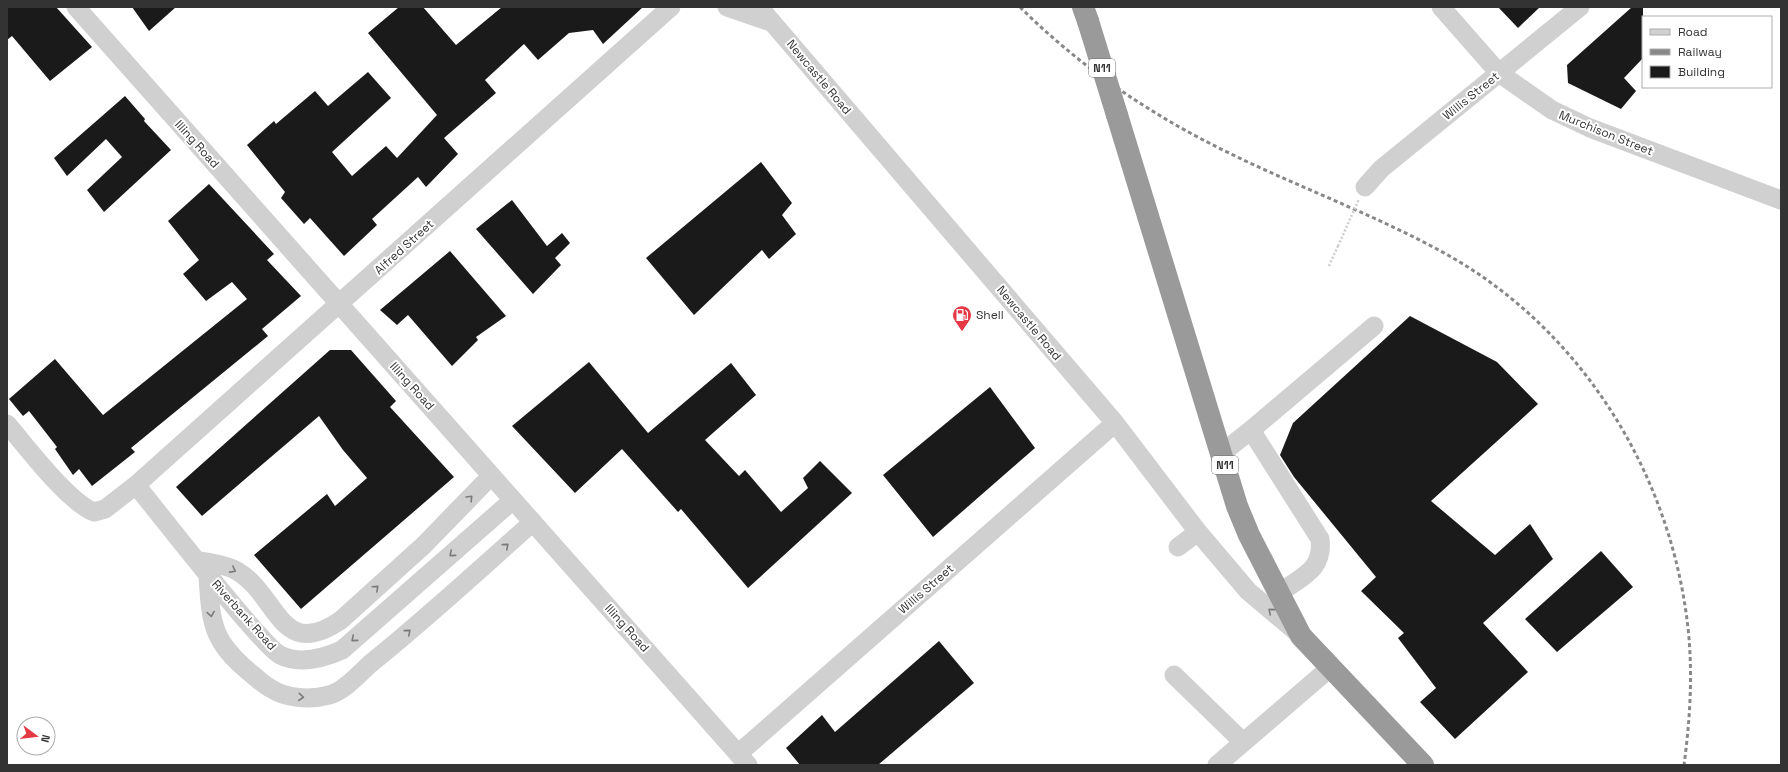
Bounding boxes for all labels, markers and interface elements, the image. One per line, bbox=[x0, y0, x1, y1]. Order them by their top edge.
legend bbox=[1642, 16, 1772, 88]
text: Road bbox=[1678, 24, 1707, 40]
street label: Newcastle Road bbox=[783, 36, 855, 118]
text: Railway bbox=[1678, 44, 1722, 60]
road number: N11 bbox=[1089, 59, 1115, 77]
text: Building bbox=[1678, 64, 1725, 80]
street label: Willis Street bbox=[1439, 68, 1503, 124]
street label: Murchison Street bbox=[1556, 107, 1656, 159]
street label: Illing Road bbox=[171, 117, 223, 171]
street label: Alfred Street bbox=[371, 216, 437, 278]
street label: Newcastle Road bbox=[993, 282, 1065, 364]
fuel station icon: Shell bbox=[951, 304, 973, 332]
place label: Shell bbox=[976, 307, 1004, 323]
street label: Illing Road bbox=[386, 359, 438, 413]
road number: N11 bbox=[1212, 456, 1238, 474]
one-way arrow bbox=[465, 495, 473, 503]
one-way arrow bbox=[501, 543, 508, 550]
one-way arrow bbox=[449, 549, 457, 556]
street label: Willis Street bbox=[895, 561, 957, 617]
one-way arrow bbox=[229, 565, 236, 573]
street label: Riverbank Road bbox=[208, 576, 280, 654]
one-way arrow bbox=[372, 586, 379, 593]
street label: Illing Road bbox=[601, 601, 653, 655]
one-way arrow bbox=[1268, 608, 1276, 615]
one-way arrow bbox=[206, 611, 215, 618]
one-way arrow bbox=[404, 629, 411, 636]
one-way arrow bbox=[352, 635, 359, 642]
one-way arrow bbox=[298, 692, 304, 701]
north arrow bbox=[16, 716, 56, 756]
text: N bbox=[38, 733, 53, 744]

